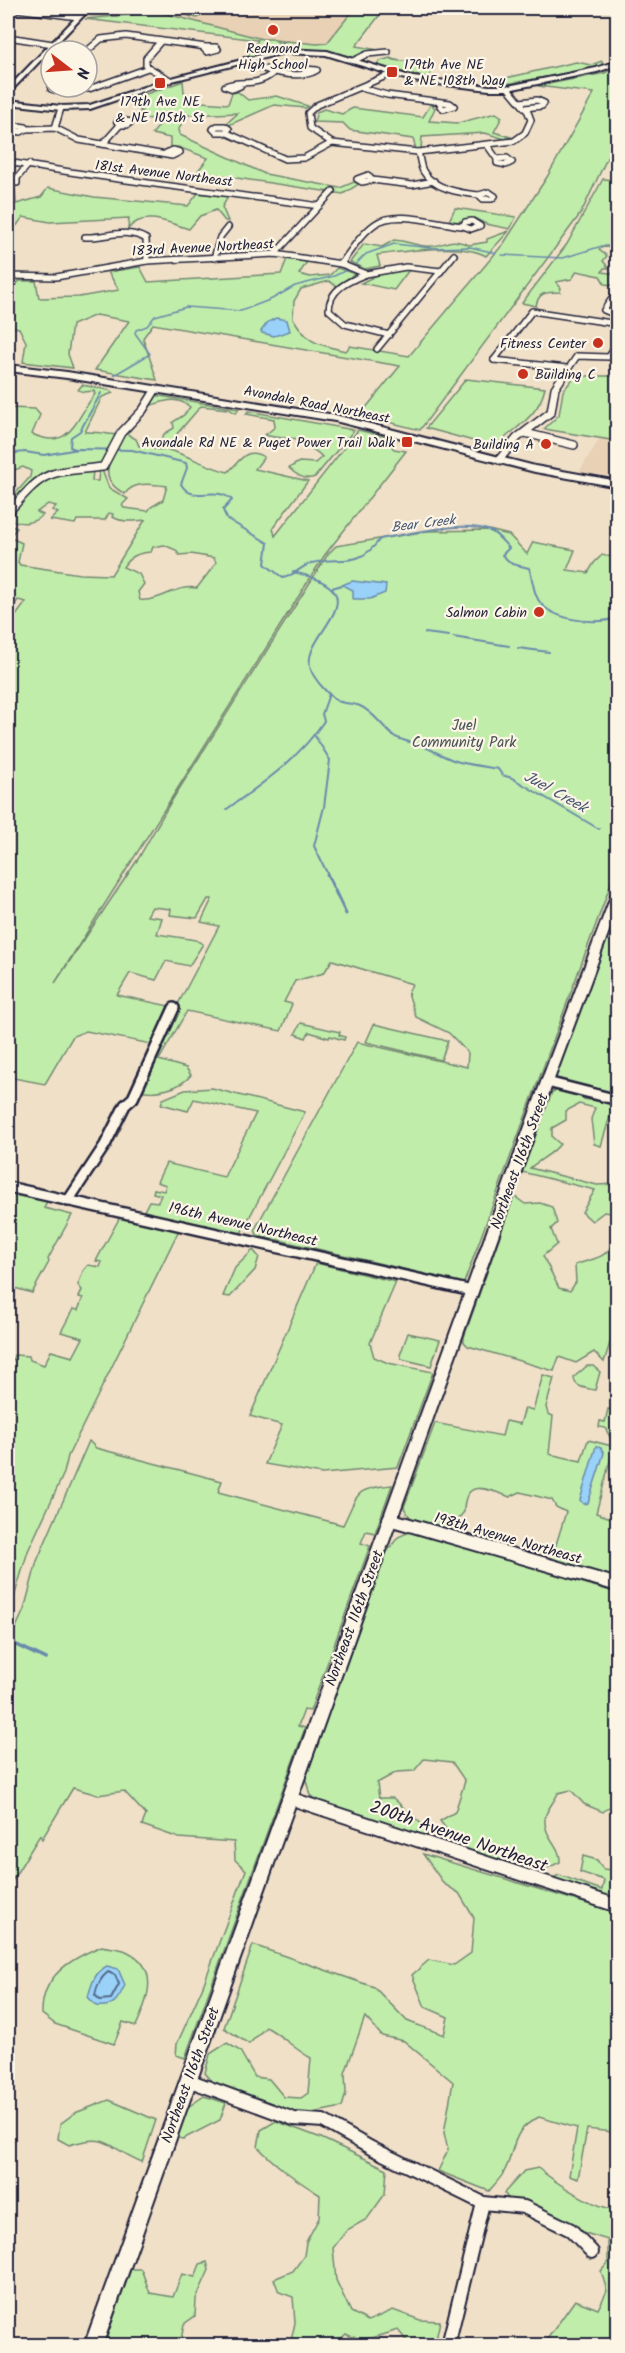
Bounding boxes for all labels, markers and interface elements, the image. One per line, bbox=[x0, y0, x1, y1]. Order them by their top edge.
marker: Redmond High School bbox=[266, 23, 280, 37]
place label: Redmond High School bbox=[238, 38, 308, 76]
north arrow bbox=[39, 39, 99, 99]
place label: 179th Ave NE & NE 108th Way bbox=[404, 54, 506, 92]
text: N bbox=[68, 64, 95, 81]
marker: 179th Ave NE & NE 108th Way bbox=[385, 65, 399, 79]
marker: 179th Ave NE & NE 105th St bbox=[153, 76, 167, 90]
place label: 179th Ave NE & NE 105th St bbox=[115, 91, 205, 129]
street label: 181st Avenue Northeast bbox=[94, 155, 235, 193]
street label: 183rd Avenue Northeast bbox=[131, 233, 275, 263]
place label: Fitness Center bbox=[500, 333, 587, 355]
marker: Fitness Center bbox=[591, 336, 605, 350]
place label: Building C bbox=[535, 364, 596, 386]
marker: Building C bbox=[516, 367, 530, 381]
street label: Avondale Road Northeast bbox=[242, 380, 392, 430]
place label: Avondale Rd NE & Puget Power Trail Walk bbox=[142, 432, 395, 454]
place label: Building A bbox=[473, 434, 534, 456]
marker: Avondale Rd NE & Puget Power Trail Walk bbox=[400, 435, 414, 449]
marker: Building A bbox=[539, 437, 553, 451]
water label: Bear Creek bbox=[390, 509, 459, 539]
place label: Salmon Cabin bbox=[446, 602, 527, 624]
marker: Salmon Cabin bbox=[532, 605, 546, 619]
park label: Juel Community Park bbox=[412, 714, 517, 755]
water label: Juel Creek bbox=[519, 765, 594, 821]
street label: Northeast 116th Street bbox=[484, 1090, 556, 1233]
street label: 196th Avenue Northeast bbox=[166, 1196, 320, 1254]
street label: 198th Avenue Northeast bbox=[431, 1506, 585, 1572]
street label: Northeast 116th Street bbox=[319, 1547, 391, 1690]
street label: 200th Avenue Northeast bbox=[366, 1793, 552, 1882]
street label: Northeast 116th Street bbox=[155, 2004, 227, 2147]

